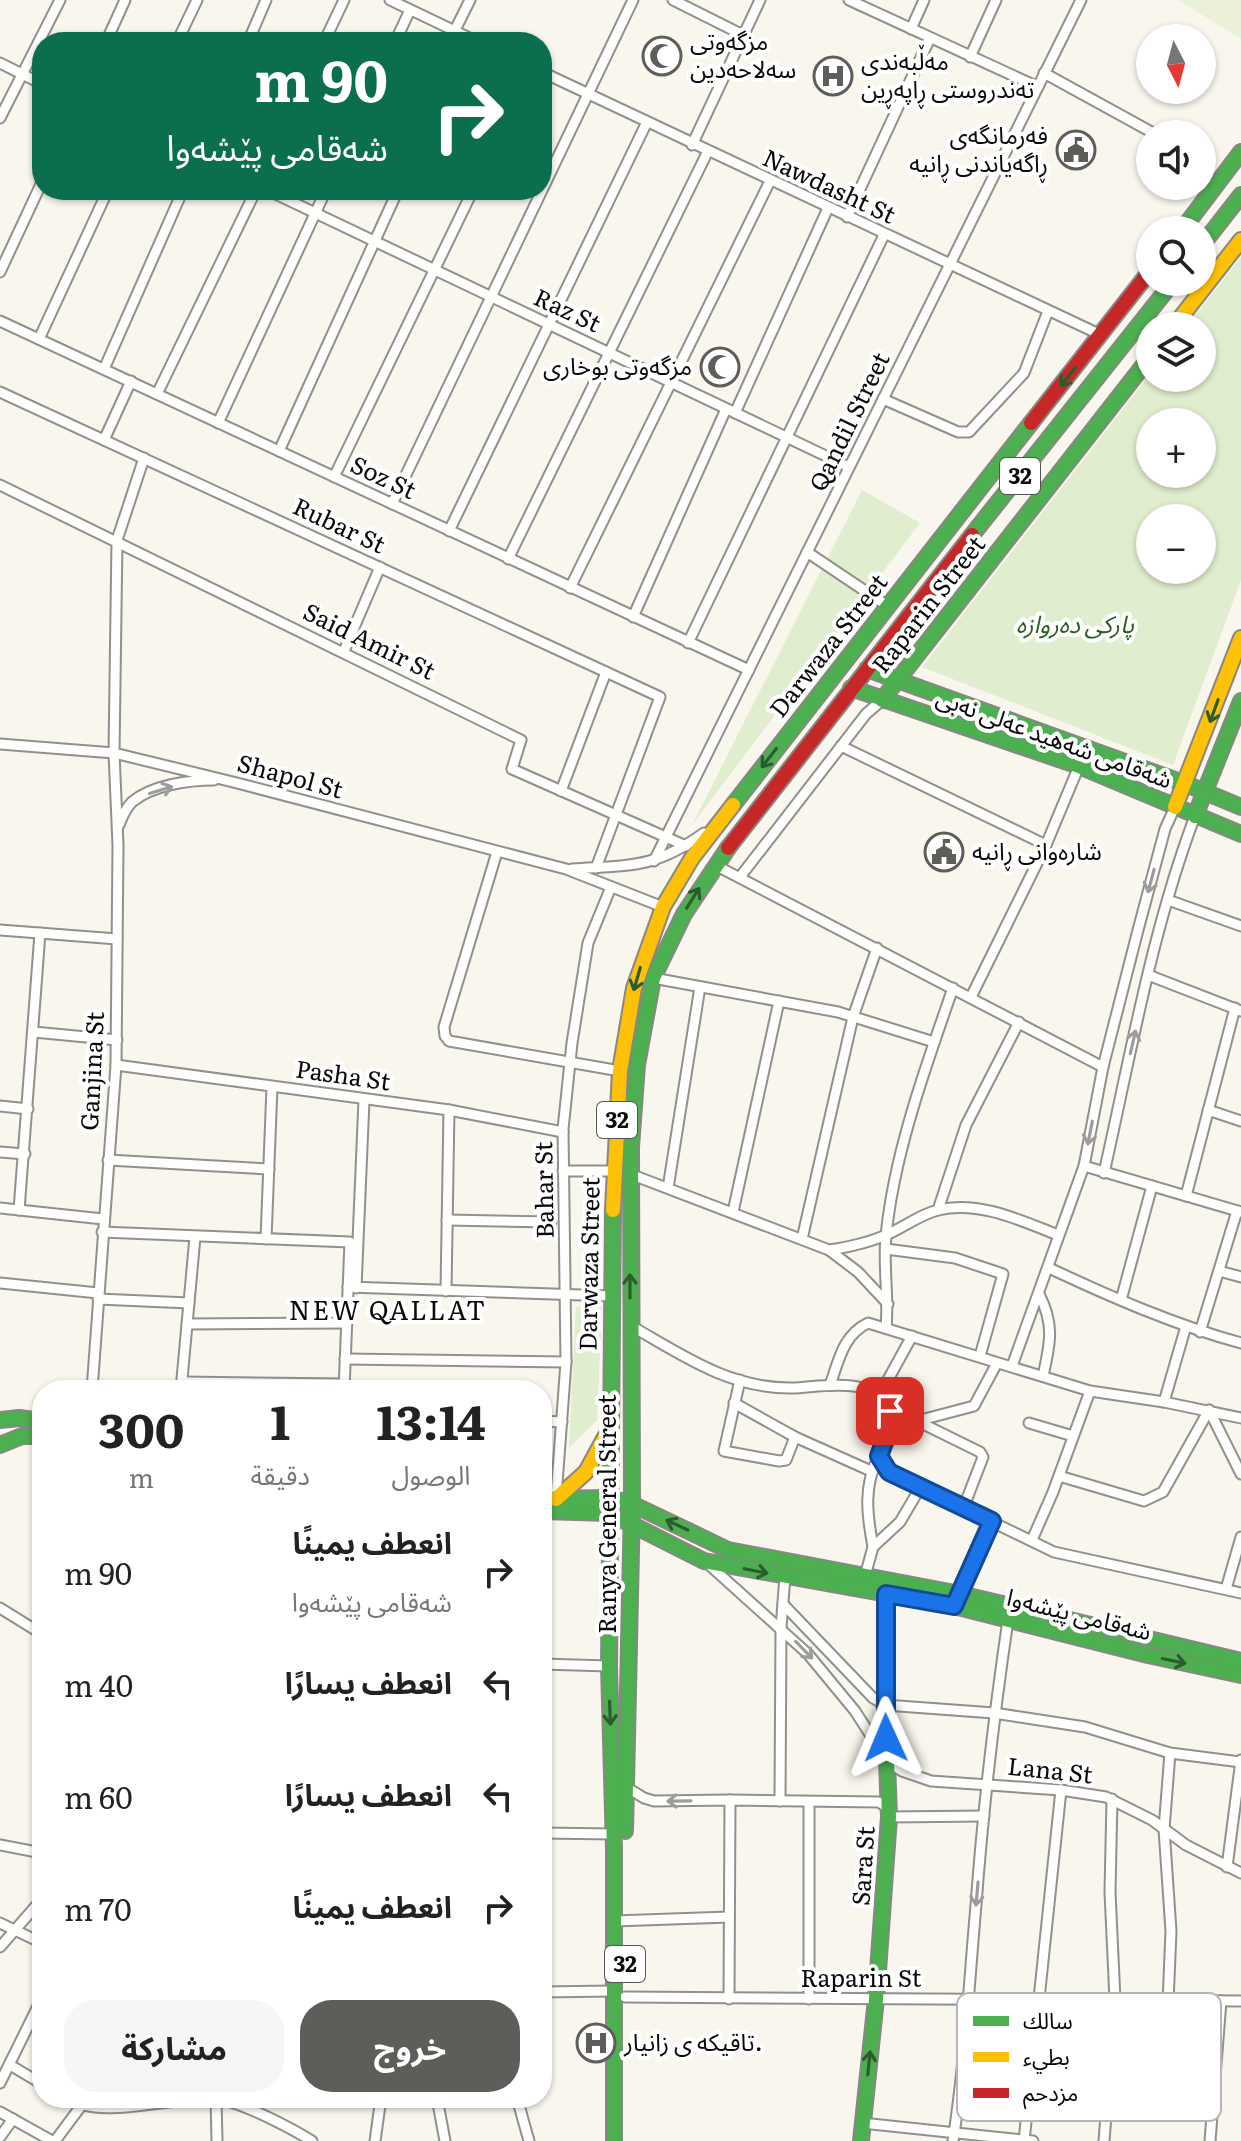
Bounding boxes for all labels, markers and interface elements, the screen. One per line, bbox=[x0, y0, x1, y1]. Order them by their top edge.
place label: مزگەوتی سەلاحەدین bbox=[690, 22, 796, 85]
north arrow bbox=[1136, 24, 1216, 104]
map controls bbox=[1136, 24, 1216, 584]
mosque icon: مزگەوتی سەلاحەدین bbox=[641, 35, 683, 77]
text: 90 m bbox=[254, 36, 388, 119]
place label: مەڵبەندی تەندروستی ڕاپەڕین bbox=[861, 42, 1034, 110]
hospital icon: مەڵبەندی تەندروستی ڕاپەڕین bbox=[812, 55, 854, 97]
icon: right bbox=[416, 64, 520, 168]
place label: فەرمانگەی ڕاگەیاندنی ڕانیە bbox=[909, 116, 1048, 184]
text: شەقامی پێشەوا bbox=[166, 119, 388, 172]
button: sound bbox=[1136, 120, 1216, 200]
public building icon: فەرمانگەی ڕاگەیاندنی ڕانیە bbox=[1055, 129, 1097, 171]
street label: Nawdasht St bbox=[758, 139, 902, 231]
button: search bbox=[1136, 216, 1216, 296]
street label: Raz St bbox=[529, 278, 608, 340]
button: layers bbox=[1136, 312, 1216, 392]
street label: Qandil Street bbox=[799, 345, 897, 496]
mosque icon: مزگەوتی بوخاری bbox=[699, 346, 741, 388]
place label: مزگەوتی بوخاری bbox=[543, 347, 692, 382]
one-way arrow bbox=[1059, 366, 1077, 387]
button: + bbox=[1136, 408, 1216, 488]
street label: Soz St bbox=[346, 445, 423, 506]
road number: 32 bbox=[1000, 458, 1040, 494]
street label: Rubar St bbox=[288, 487, 392, 560]
button: − bbox=[1136, 504, 1216, 584]
street label: Raparin Street bbox=[862, 527, 992, 680]
street label: Darwaza Street bbox=[760, 565, 895, 724]
street label: Said Amir St bbox=[298, 593, 442, 687]
park label: پارکی دەروازە bbox=[1016, 605, 1135, 641]
street label: شەقامی شەهید عەلی نەبی bbox=[932, 678, 1178, 796]
one-way arrow bbox=[1206, 698, 1220, 723]
street label: Shapol St bbox=[234, 744, 348, 806]
one-way arrow bbox=[760, 747, 778, 768]
one-way arrow bbox=[148, 781, 173, 796]
public building icon: شارەوانی ڕانیە bbox=[923, 831, 965, 873]
place label: شارەوانی ڕانیە bbox=[972, 832, 1102, 872]
one-way arrow bbox=[1143, 867, 1158, 893]
one-way arrow bbox=[686, 887, 702, 910]
one-way arrow bbox=[628, 965, 643, 991]
street label: Ganjina St bbox=[70, 1010, 111, 1131]
one-way arrow bbox=[1127, 1029, 1142, 1055]
street label: Pasha St bbox=[294, 1050, 393, 1098]
road number: 32 bbox=[597, 1102, 637, 1138]
one-way arrow bbox=[1082, 1120, 1097, 1146]
street label: Bahar St bbox=[524, 1141, 561, 1239]
street label: Darwaza Street bbox=[568, 1176, 607, 1351]
one-way arrow bbox=[622, 1273, 637, 1300]
district label: NEW QALLAT bbox=[289, 1289, 487, 1328]
pin bbox=[856, 1377, 924, 1445]
text: 1 bbox=[270, 1384, 290, 1455]
text: 13:14 bbox=[376, 1384, 486, 1455]
icon: arrive bbox=[868, 1389, 912, 1433]
text: 300 bbox=[98, 1392, 184, 1463]
street label: Ranya General Street bbox=[588, 1394, 623, 1634]
text: دقيقة bbox=[251, 1454, 310, 1493]
text: الوصول bbox=[391, 1454, 470, 1493]
text: m bbox=[129, 1457, 154, 1496]
one-way arrow bbox=[665, 1517, 689, 1532]
text: انعطف يمينًا bbox=[293, 1519, 452, 1563]
text: 90 m bbox=[64, 1550, 132, 1594]
icon: right bbox=[476, 1550, 520, 1594]
one-way arrow bbox=[742, 1564, 768, 1579]
street label: شەقامی پێشەوا bbox=[1004, 1578, 1156, 1648]
text: شەقامی پێشەوا bbox=[292, 1581, 452, 1620]
one-way arrow bbox=[794, 1640, 813, 1660]
one-way arrow bbox=[1160, 1654, 1186, 1669]
text: انعطف يسارًا bbox=[285, 1659, 452, 1703]
text: 40 m bbox=[64, 1662, 133, 1706]
icon: left bbox=[476, 1662, 520, 1706]
position arrow bbox=[844, 1696, 928, 1780]
one-way arrow bbox=[603, 1699, 618, 1726]
street label: Lana St bbox=[1006, 1747, 1095, 1790]
text: انعطف يسارًا bbox=[285, 1771, 452, 1815]
text: 60 m bbox=[64, 1774, 133, 1818]
icon: left bbox=[476, 1774, 520, 1818]
one-way arrow bbox=[666, 1793, 693, 1808]
street label: Sara St bbox=[841, 1825, 882, 1907]
one-way arrow bbox=[969, 1880, 984, 1907]
text: انعطف يمينًا bbox=[293, 1883, 452, 1927]
text: 70 m bbox=[64, 1886, 132, 1930]
icon: right bbox=[476, 1886, 520, 1930]
road number: 32 bbox=[605, 1946, 645, 1982]
street label: Raparin St bbox=[800, 1959, 922, 1994]
legend bbox=[957, 1993, 1221, 2121]
button: مشاركة bbox=[64, 2000, 284, 2092]
button: خروج bbox=[300, 2000, 520, 2092]
text: سالك bbox=[1023, 2003, 1073, 2036]
hospital icon: تاقيكه ى زانيار. bbox=[575, 2022, 617, 2064]
place label: تاقيكه ى زانيار. bbox=[623, 2023, 763, 2058]
text: بطيء bbox=[1023, 2039, 1070, 2074]
one-way arrow bbox=[862, 2051, 877, 2077]
text: مزدحم bbox=[1023, 2075, 1078, 2110]

